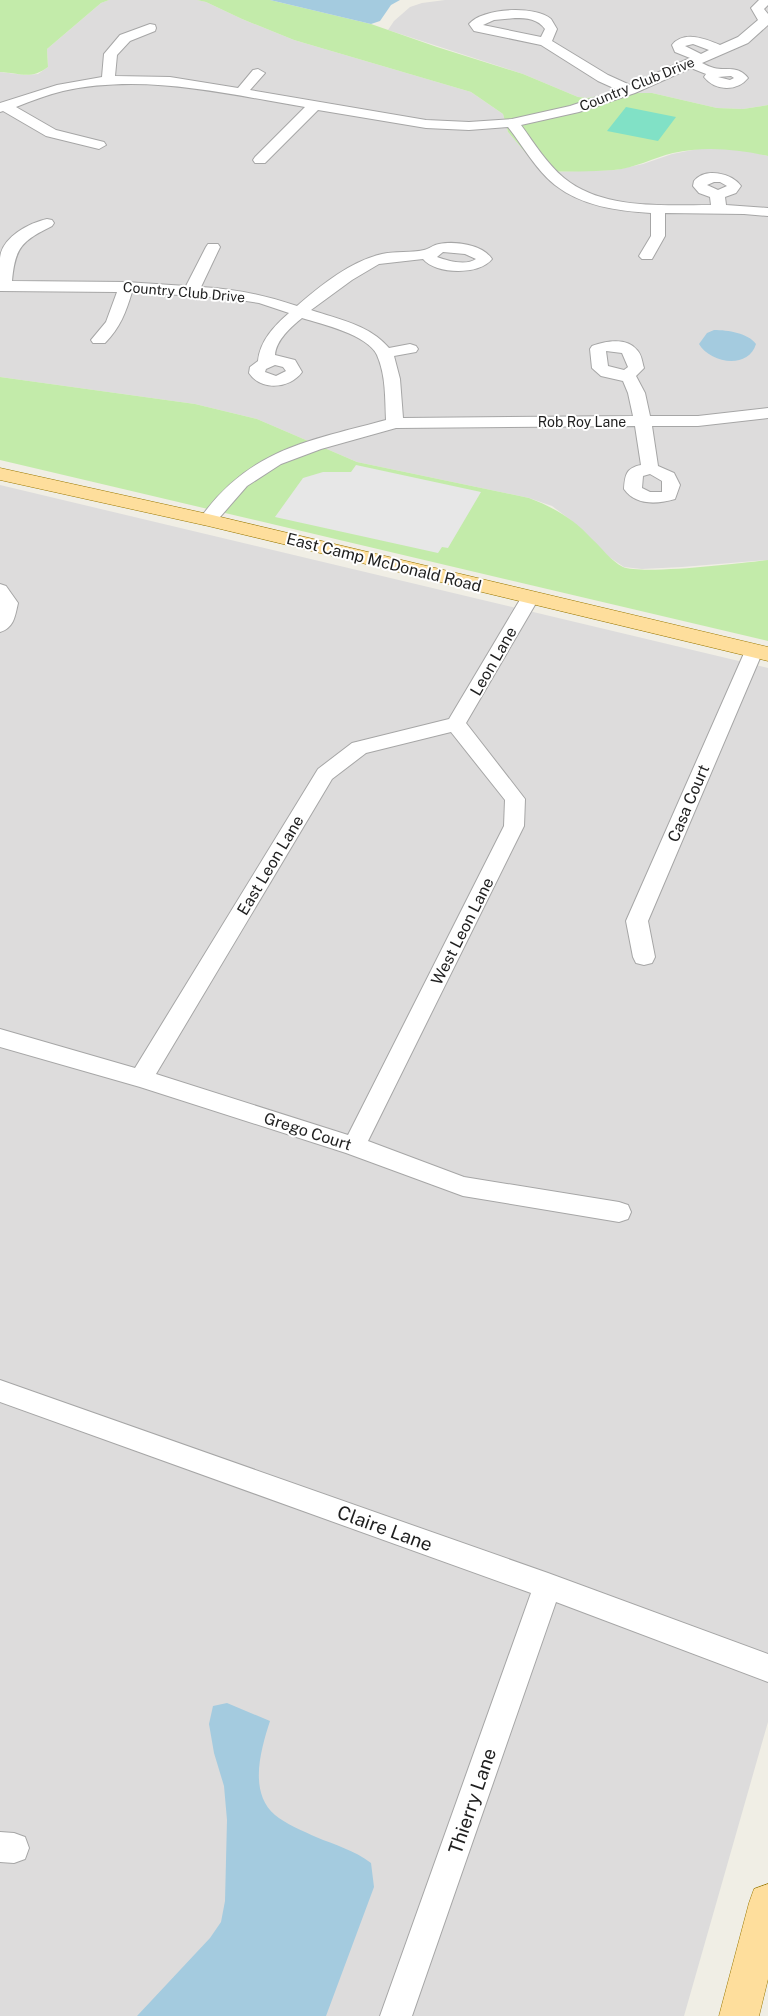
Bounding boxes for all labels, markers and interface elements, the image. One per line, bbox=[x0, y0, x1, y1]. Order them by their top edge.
street label: Country Club Drive bbox=[577, 54, 697, 114]
street label: Country Club Drive bbox=[122, 279, 246, 305]
street label: Rob Roy Lane bbox=[538, 414, 626, 430]
street label: East Camp McDonald Road bbox=[284, 529, 483, 596]
street label: Leon Lane bbox=[466, 623, 521, 699]
street label: Casa Court bbox=[664, 762, 713, 845]
street label: East Leon Lane bbox=[233, 812, 308, 919]
street label: West Leon Lane bbox=[427, 874, 498, 988]
street label: Grego Court bbox=[262, 1108, 354, 1155]
street label: Claire Lane bbox=[334, 1501, 436, 1555]
street label: Thierry Lane bbox=[444, 1745, 500, 1857]

